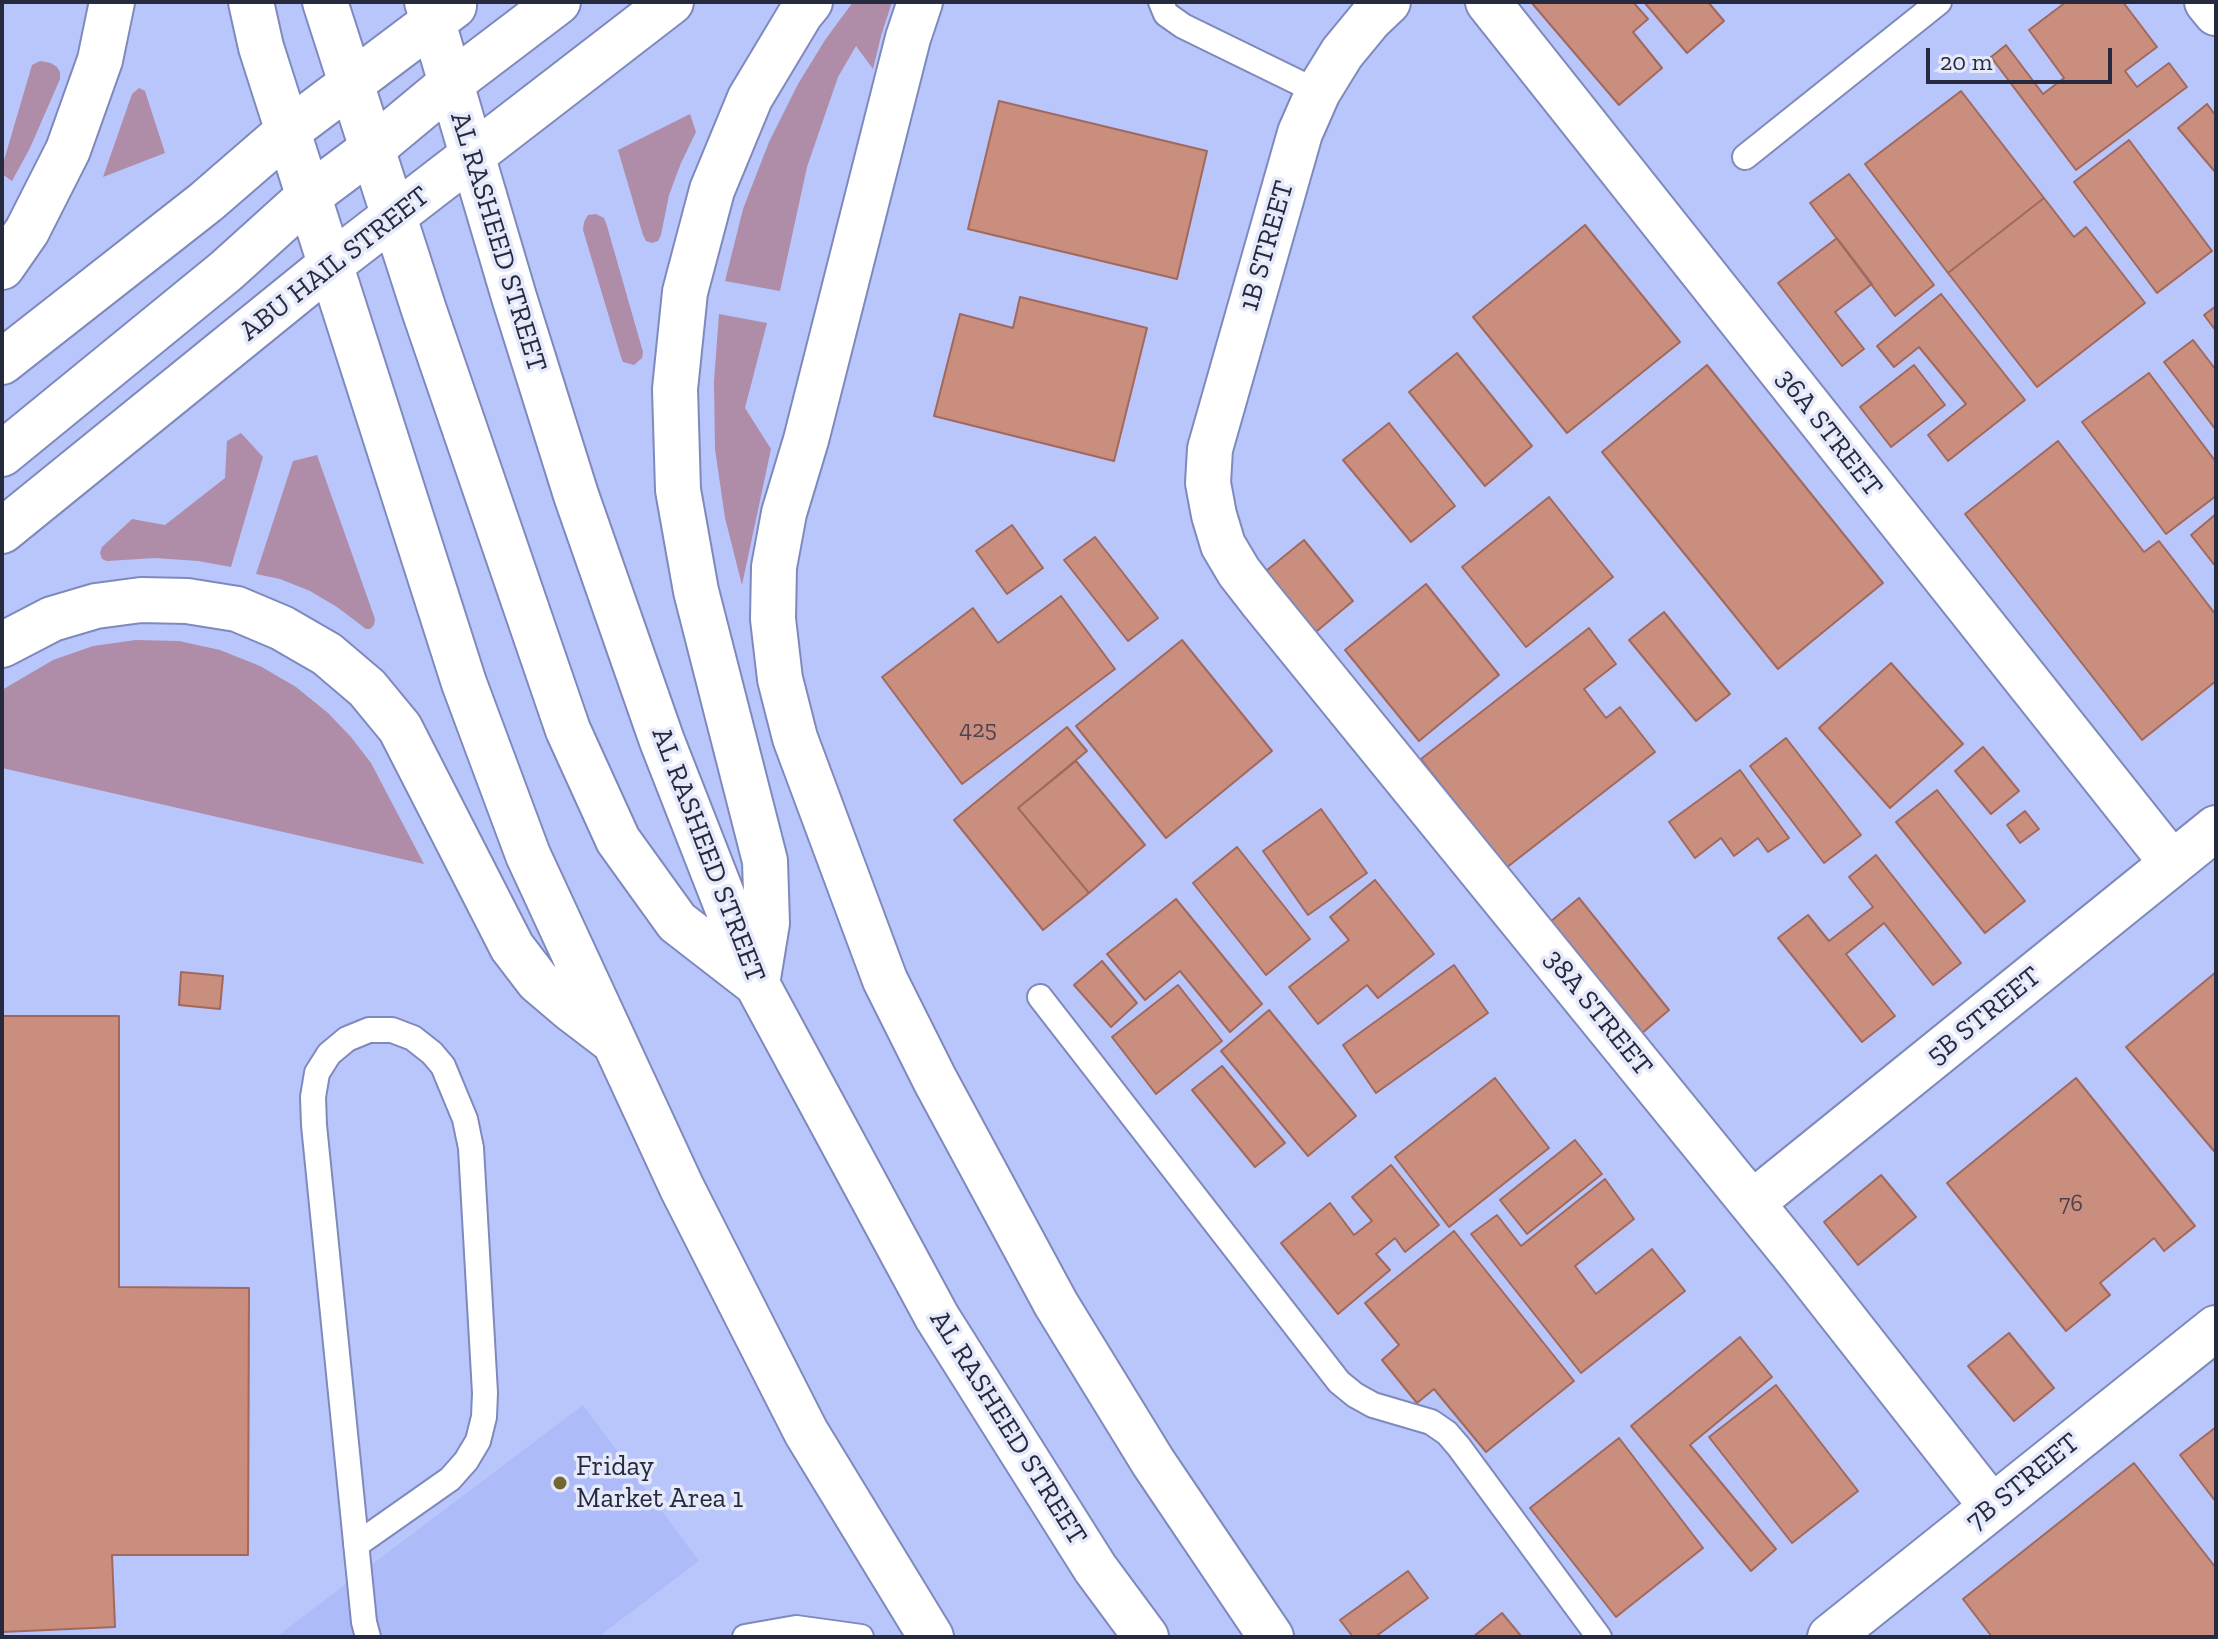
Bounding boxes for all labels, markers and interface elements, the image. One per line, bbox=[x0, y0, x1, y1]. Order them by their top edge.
scale bar bbox=[1930, 32, 2116, 82]
text: 20 m bbox=[1940, 47, 1992, 76]
street label: AL RASHEED STREET bbox=[442, 108, 554, 376]
street label: 1B STREET bbox=[1232, 177, 1302, 315]
street label: ABU HAIL STREET bbox=[234, 180, 436, 348]
street label: 36A STREET bbox=[1769, 362, 1889, 504]
house number: 425 bbox=[959, 716, 997, 744]
street label: AL RASHEED STREET bbox=[644, 723, 772, 987]
street label: 38A STREET bbox=[1537, 943, 1659, 1083]
street label: 5B STREET bbox=[1920, 960, 2048, 1072]
house number: 76 bbox=[2059, 1190, 2083, 1218]
street label: AL RASHEED STREET bbox=[922, 1305, 1094, 1551]
street label: 7B STREET bbox=[1959, 1426, 2087, 1538]
place label: Friday Market Area 1 bbox=[576, 1450, 743, 1516]
marker: Friday Market Area 1 bbox=[551, 1474, 569, 1492]

